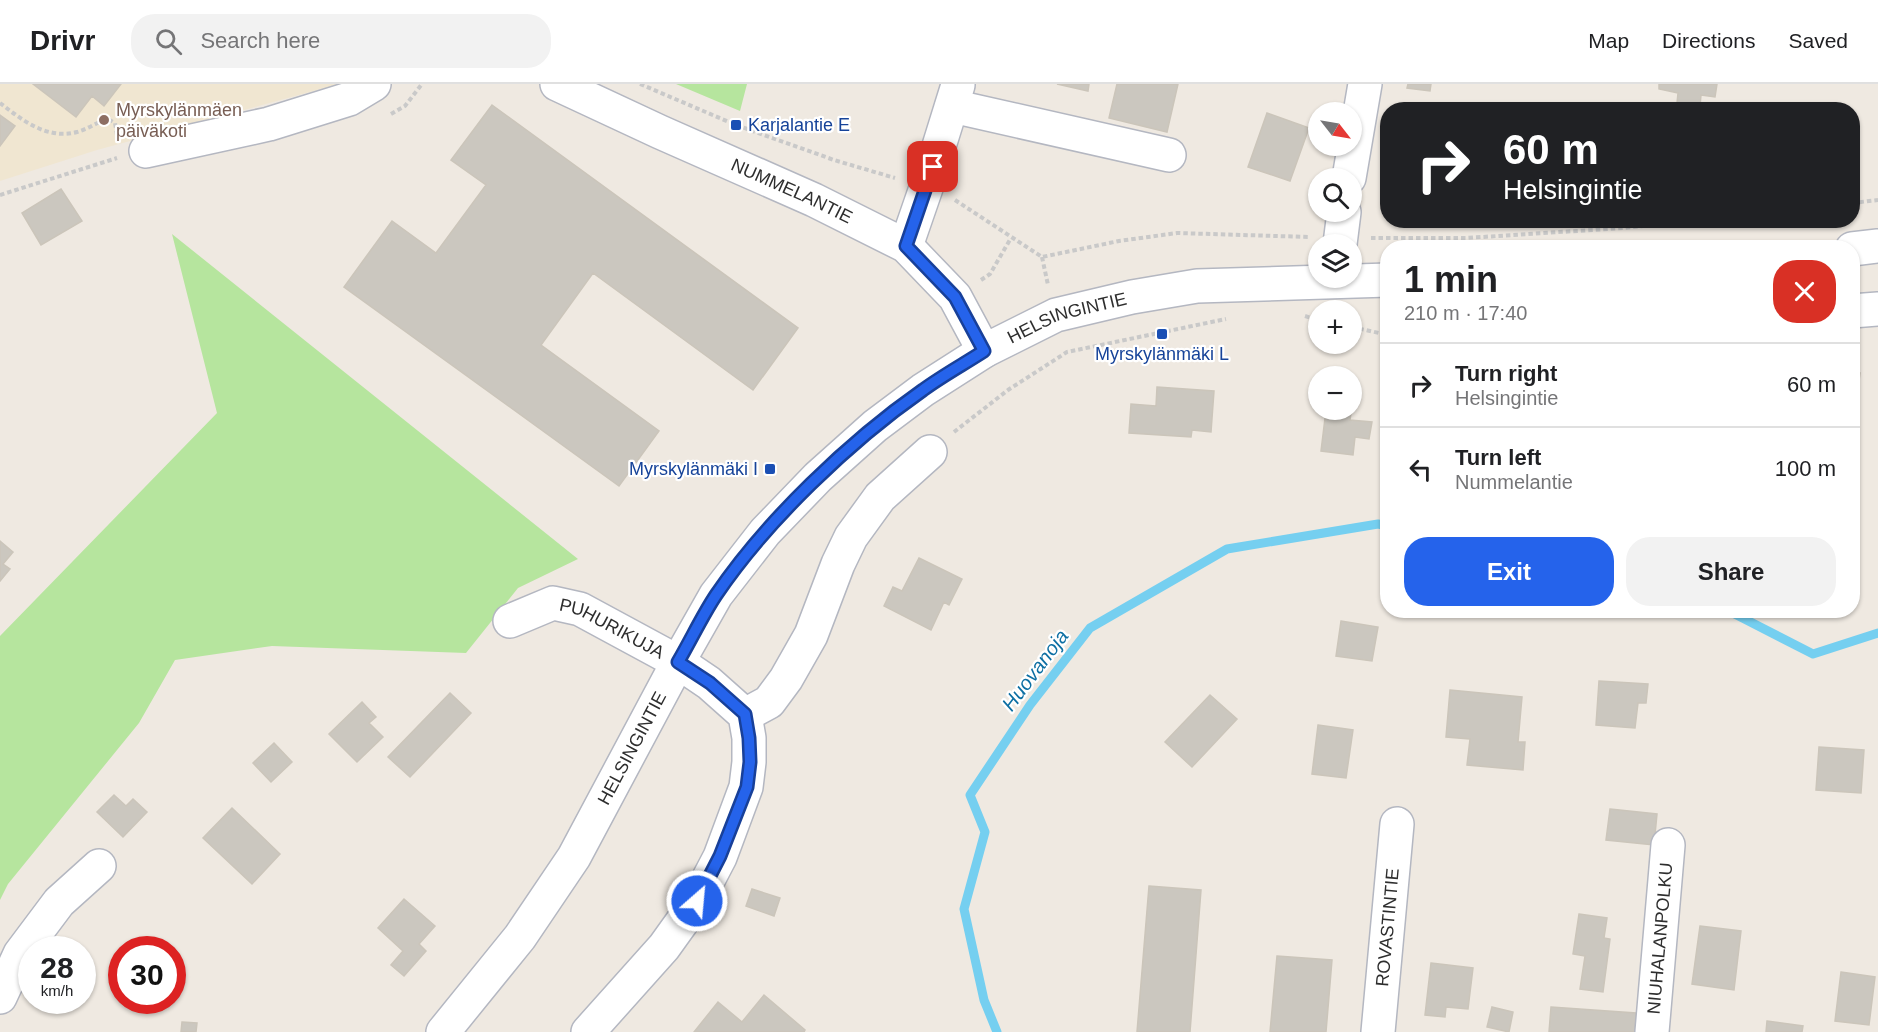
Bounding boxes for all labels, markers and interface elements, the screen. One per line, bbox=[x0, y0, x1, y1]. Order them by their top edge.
search box bbox=[131, 14, 551, 68]
text: Drivr bbox=[30, 25, 95, 56]
icon: search bbox=[152, 25, 185, 58]
text: Search here bbox=[200, 28, 320, 53]
text: Map bbox=[1588, 29, 1629, 52]
text: Directions bbox=[1662, 29, 1755, 52]
text: Saved bbox=[1788, 29, 1848, 52]
place label: Myrskylänmäen päiväkoti bbox=[116, 100, 242, 141]
north arrow bbox=[1308, 102, 1362, 156]
map controls bbox=[1308, 102, 1362, 420]
marker: Myrskylänmäen päiväkoti bbox=[97, 113, 111, 127]
place label: Karjalantie E bbox=[748, 115, 850, 135]
marker: Karjalantie E bbox=[729, 118, 743, 132]
icon: right bbox=[1404, 126, 1482, 204]
text: 60 m bbox=[1503, 126, 1599, 173]
pin bbox=[907, 141, 958, 192]
icon: arrive bbox=[916, 150, 949, 183]
street label: NUMMELANTIE bbox=[728, 155, 856, 228]
button: search bbox=[1308, 168, 1362, 222]
text: Helsingintie bbox=[1503, 175, 1643, 205]
button: layers bbox=[1308, 234, 1362, 288]
text: 1 min bbox=[1404, 259, 1498, 300]
button: close bbox=[1773, 260, 1836, 323]
street label: HELSINGINTIE bbox=[1004, 289, 1129, 348]
button: + bbox=[1308, 300, 1362, 354]
text: 210 m · 17:40 bbox=[1404, 302, 1527, 324]
marker: Myrskylänmäki L bbox=[1155, 327, 1169, 341]
place label: Myrskylänmäki L bbox=[1095, 344, 1229, 364]
text: Turn right bbox=[1455, 361, 1557, 386]
button: − bbox=[1308, 366, 1362, 420]
icon: right bbox=[1404, 369, 1437, 402]
text: 60 m bbox=[1787, 372, 1836, 397]
text: Helsingintie bbox=[1455, 387, 1558, 409]
text: Turn left bbox=[1455, 445, 1541, 470]
icon: left bbox=[1404, 453, 1437, 486]
text: 100 m bbox=[1775, 456, 1836, 481]
place label: Myrskylänmäki I bbox=[629, 459, 758, 479]
marker: Myrskylänmäki I bbox=[763, 462, 777, 476]
text: Nummelantie bbox=[1455, 471, 1573, 493]
button: Exit bbox=[1404, 537, 1614, 606]
button: Share bbox=[1626, 537, 1836, 606]
street label: PUHURIKUJA bbox=[558, 595, 668, 663]
water label: Huovanoja bbox=[997, 625, 1073, 715]
street label: HELSINGINTIE bbox=[594, 688, 670, 808]
street label: NIUHALANPOLKU bbox=[1644, 862, 1676, 1015]
street label: ROVASTINTIE bbox=[1372, 867, 1403, 987]
position arrow bbox=[665, 869, 729, 933]
speed limit sign: 30 bbox=[108, 936, 186, 1014]
text: 28 bbox=[40, 951, 74, 984]
text: km/h bbox=[41, 982, 73, 999]

